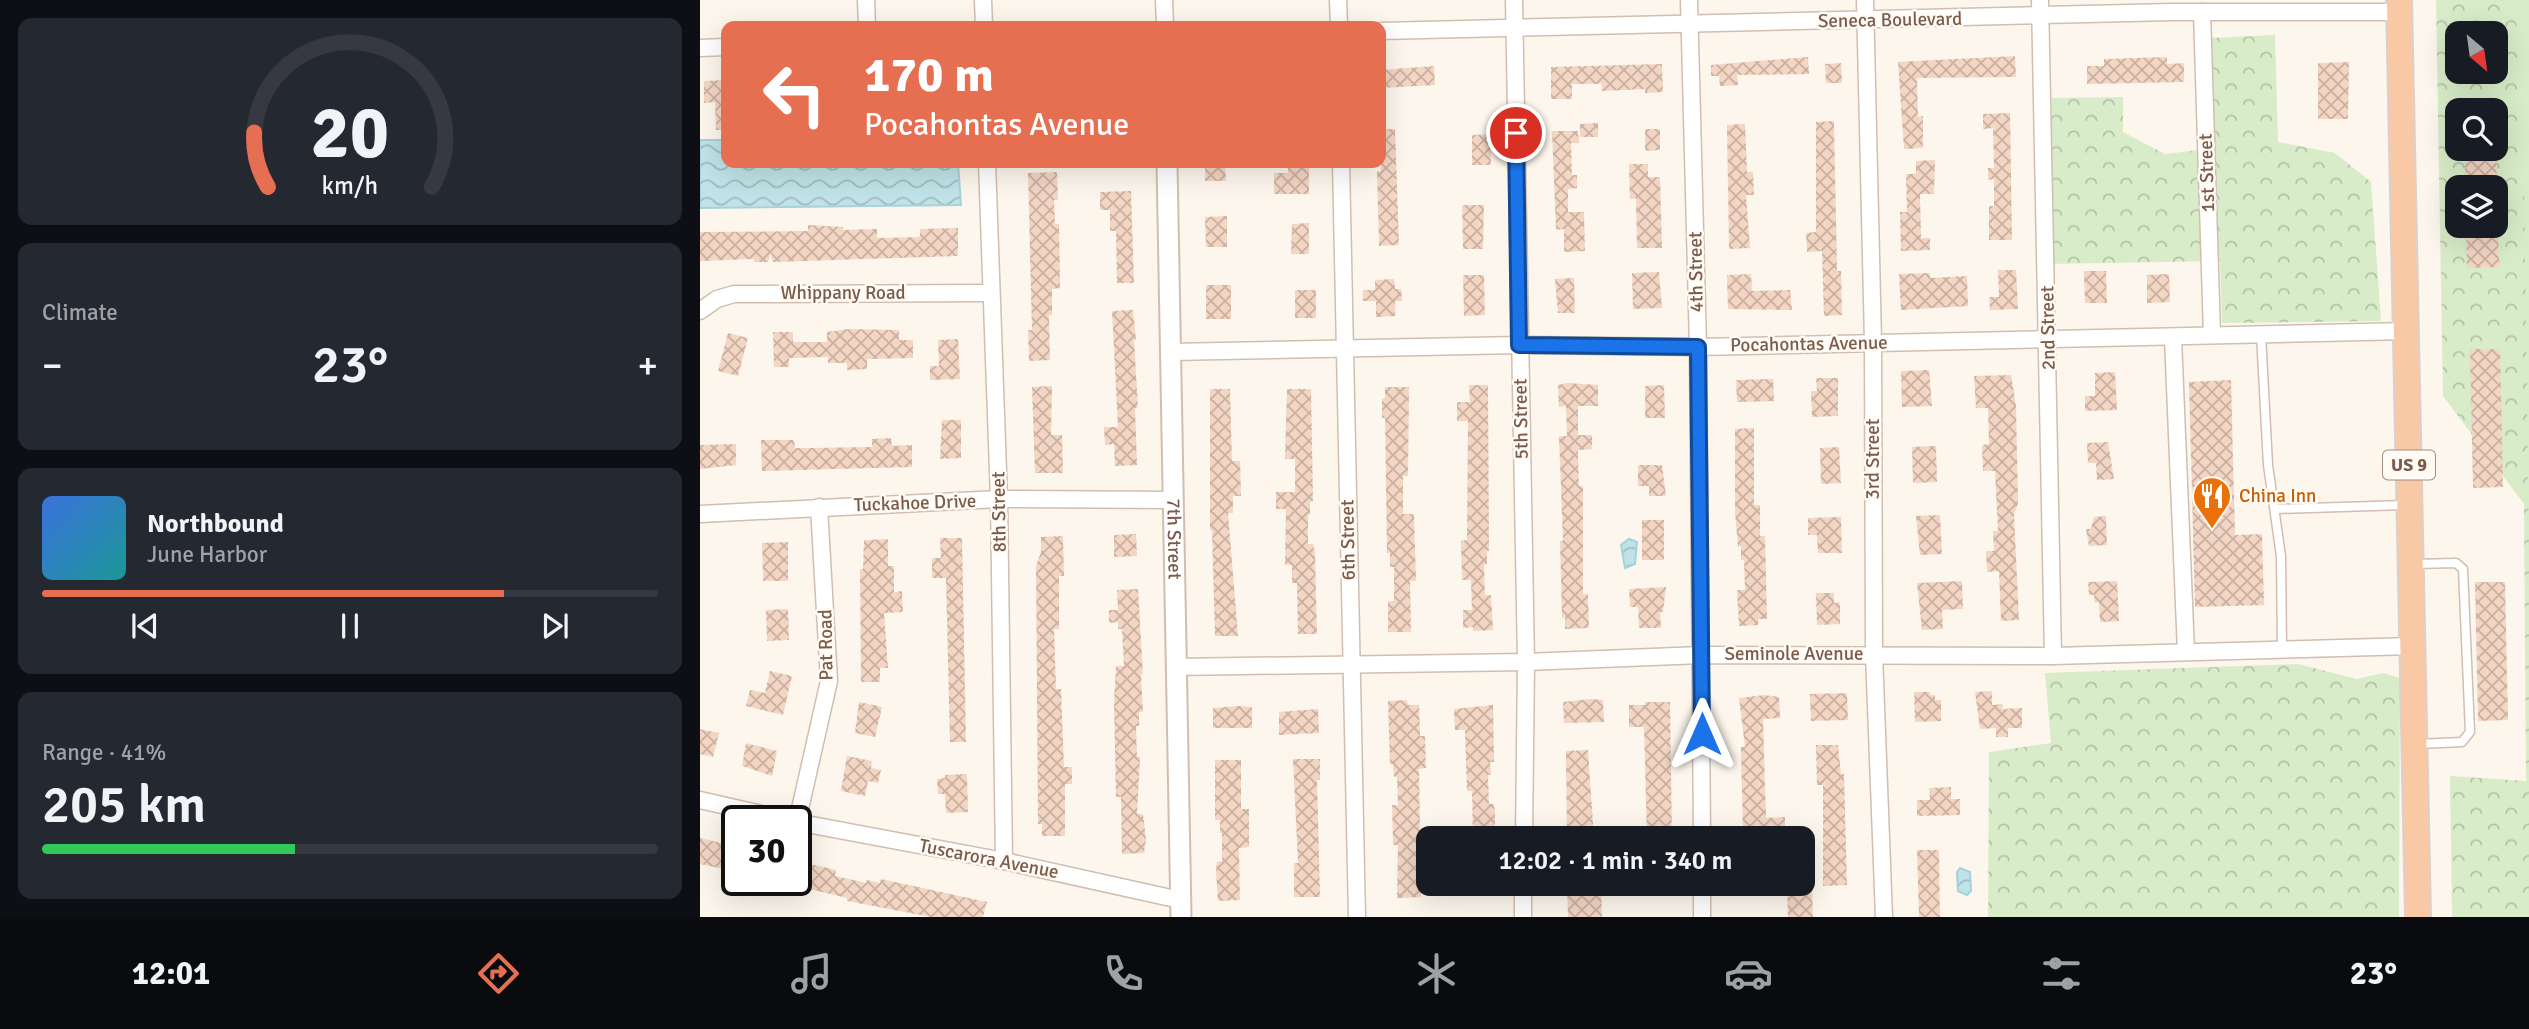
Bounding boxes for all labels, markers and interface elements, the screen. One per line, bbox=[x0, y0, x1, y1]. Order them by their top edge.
street label: Seneca Boulevard bbox=[1818, 7, 1962, 33]
north arrow bbox=[2445, 21, 2508, 84]
map controls bbox=[2445, 21, 2508, 238]
text: 170 m bbox=[864, 45, 994, 105]
icon: left bbox=[749, 49, 840, 140]
text: 20 bbox=[311, 90, 389, 179]
button: search bbox=[2445, 98, 2508, 161]
pin bbox=[1486, 103, 1546, 163]
text: Pocahontas Avenue bbox=[864, 105, 1129, 144]
icon: arrive bbox=[1497, 114, 1535, 152]
street label: 1st Street bbox=[2194, 133, 2220, 213]
text: km/h bbox=[322, 170, 378, 201]
button: layers bbox=[2445, 175, 2508, 238]
street label: 4th Street bbox=[1683, 231, 1709, 313]
street label: Whippany Road bbox=[780, 281, 906, 305]
street label: 2nd Street bbox=[2035, 285, 2061, 370]
text: Climate bbox=[42, 298, 118, 327]
street label: Pocahontas Avenue bbox=[1730, 331, 1888, 357]
text: 23° bbox=[312, 333, 388, 397]
text: − bbox=[42, 342, 63, 389]
text: + bbox=[637, 342, 658, 389]
street label: 5th Street bbox=[1508, 378, 1534, 460]
street label: 3rd Street bbox=[1861, 418, 1885, 499]
road number: US 9 bbox=[2383, 450, 2435, 480]
street label: 8th Street bbox=[986, 471, 1012, 553]
restaurant icon: China Inn bbox=[2191, 475, 2233, 530]
place label: China Inn bbox=[2239, 484, 2316, 508]
street label: Tuckahoe Drive bbox=[853, 489, 977, 517]
street label: 7th Street bbox=[1161, 498, 1187, 580]
street label: 6th Street bbox=[1335, 499, 1361, 581]
text: Northbound bbox=[147, 508, 284, 540]
text: June Harbor bbox=[147, 540, 267, 569]
icon: previous bbox=[126, 607, 164, 645]
icon: pause bbox=[331, 607, 369, 645]
icon: next bbox=[536, 607, 574, 645]
street label: Pat Road bbox=[813, 609, 839, 681]
street label: Seminole Avenue bbox=[1724, 642, 1864, 666]
position arrow bbox=[1665, 697, 1739, 771]
text: Range · 41% bbox=[42, 738, 166, 767]
text: 205 km bbox=[42, 773, 206, 837]
speed limit sign: 30 bbox=[721, 805, 812, 896]
street label: Tuscarora Avenue bbox=[917, 834, 1061, 884]
text: 12:02 · 1 min · 340 m bbox=[1499, 845, 1732, 877]
icon: directions bbox=[474, 949, 523, 998]
icon: music bbox=[787, 949, 836, 998]
icon: phone bbox=[1099, 949, 1148, 998]
icon: climate bbox=[1412, 949, 1461, 998]
icon: car bbox=[1724, 949, 1773, 998]
icon: filters bbox=[2037, 949, 2086, 998]
text: 12:01 bbox=[132, 954, 210, 993]
text: 23° bbox=[2350, 954, 2397, 993]

